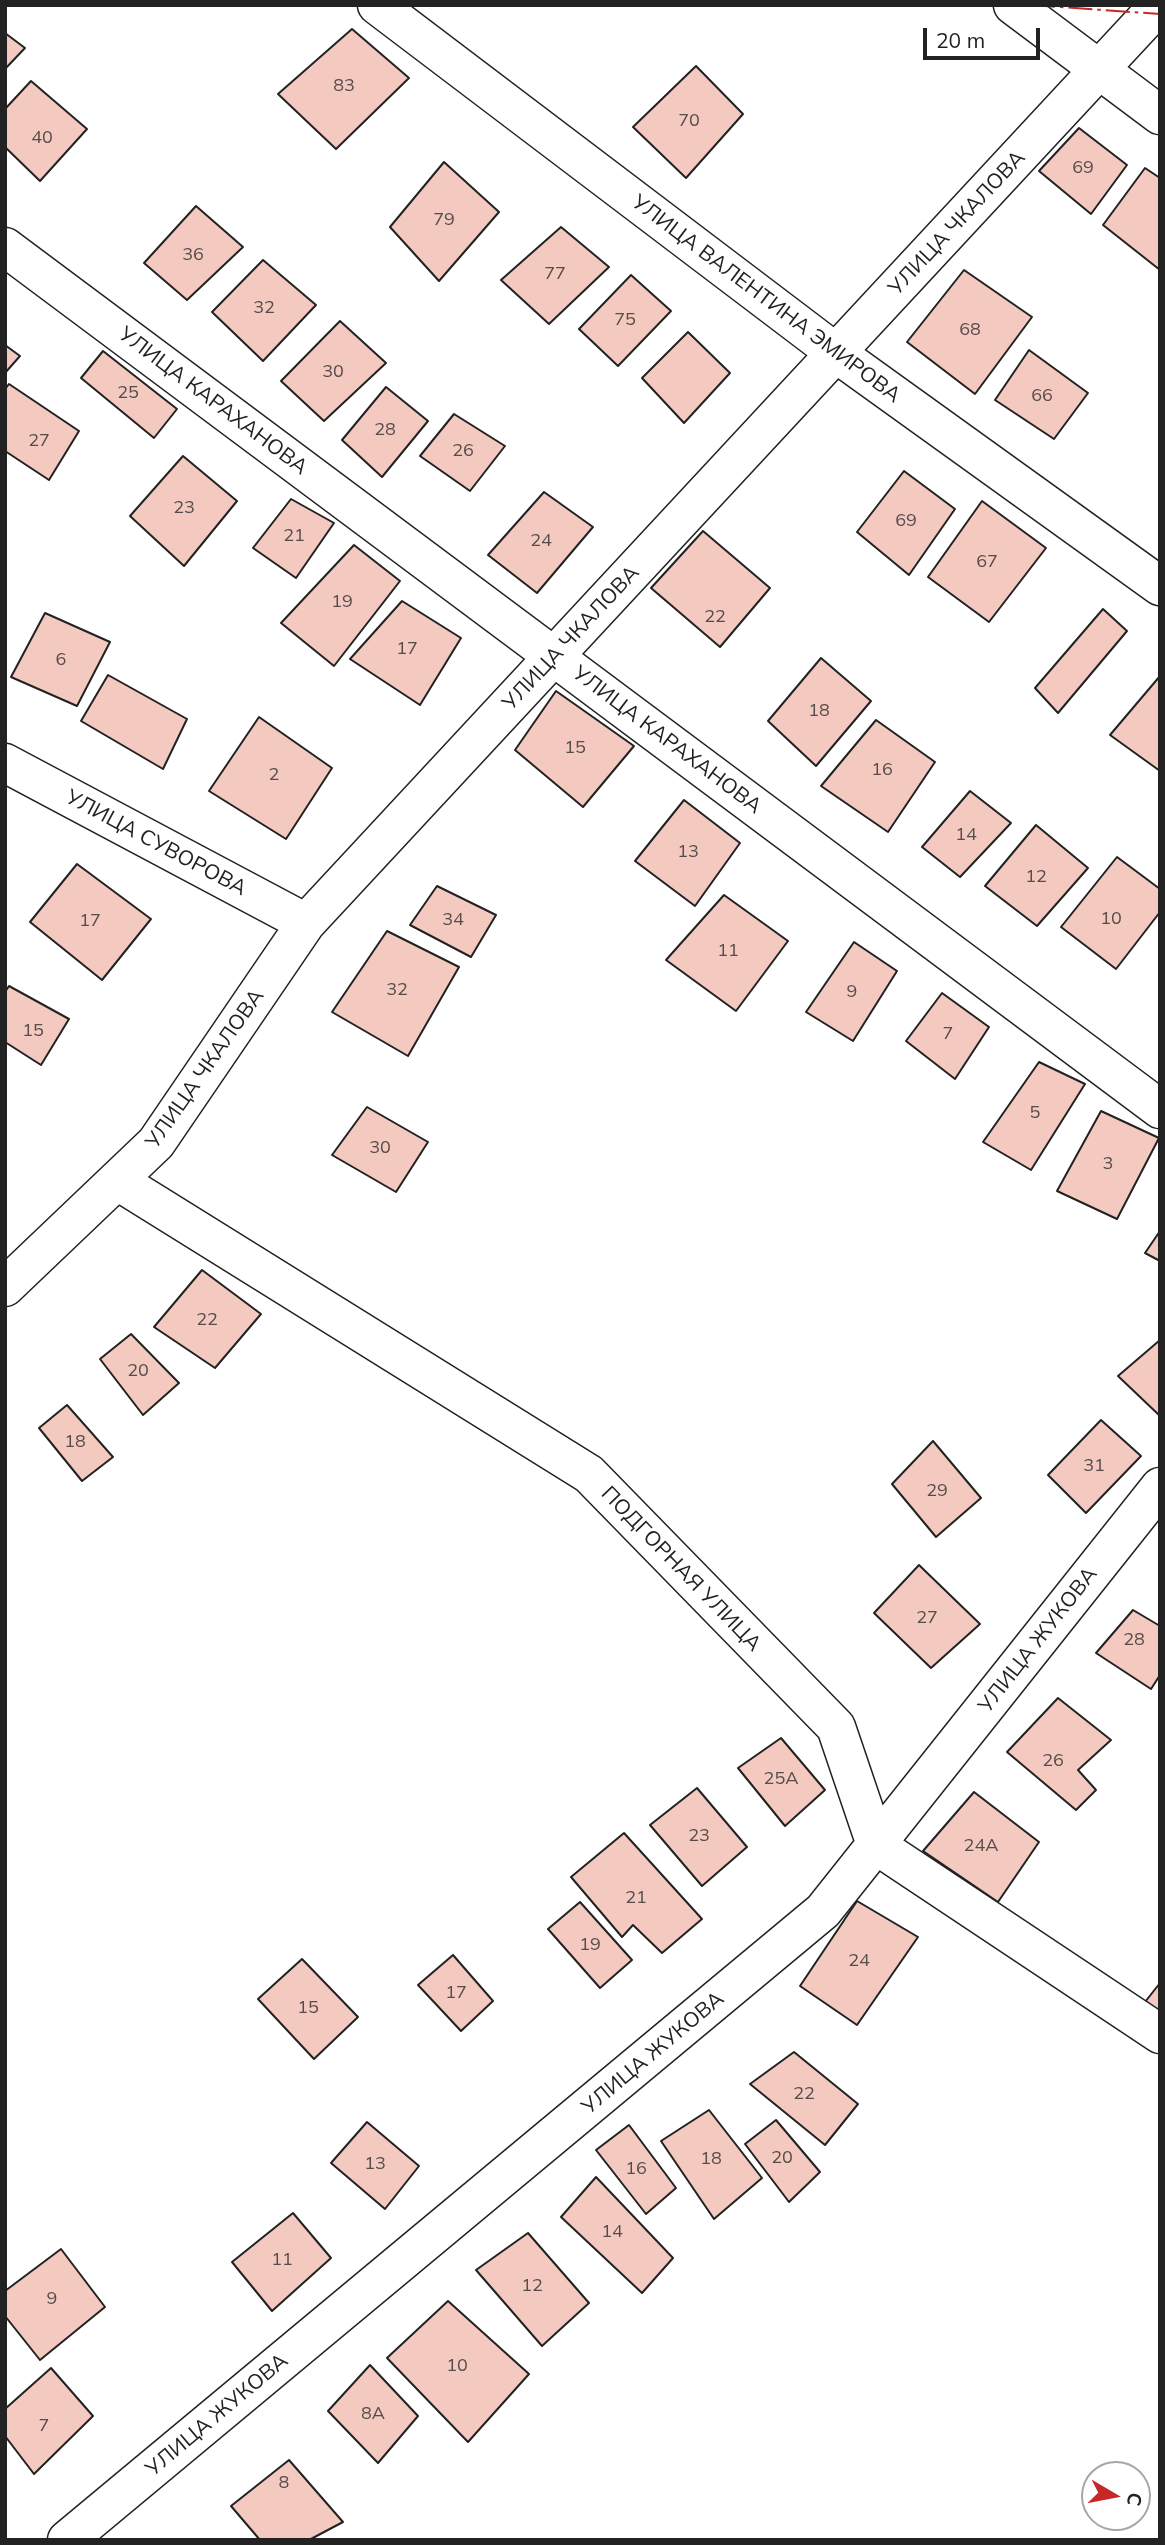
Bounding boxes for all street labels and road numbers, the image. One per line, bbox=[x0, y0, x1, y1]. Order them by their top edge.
street label: УЛИЦА ЧКАЛОВА bbox=[883, 145, 1031, 301]
street label: УЛИЦА ВАЛЕНТИНА ЭМИРОВА bbox=[627, 190, 905, 408]
street label: УЛИЦА КАРАХАНОВА bbox=[114, 322, 312, 480]
street label: УЛИЦА ЧКАЛОВА bbox=[497, 560, 645, 716]
street label: УЛИЦА КАРАХАНОВА bbox=[568, 661, 766, 819]
street label: УЛИЦА СУВОРОВА bbox=[61, 785, 251, 901]
street label: УЛИЦА ЧКАЛОВА bbox=[141, 985, 269, 1153]
street label: ПОДГОРНАЯ УЛИЦА bbox=[596, 1481, 766, 1657]
street label: УЛИЦА ЖУКОВА bbox=[973, 1562, 1103, 1718]
street label: УЛИЦА ЖУКОВА bbox=[577, 1986, 729, 2120]
street label: УЛИЦА ЖУКОВА bbox=[141, 2348, 293, 2482]

